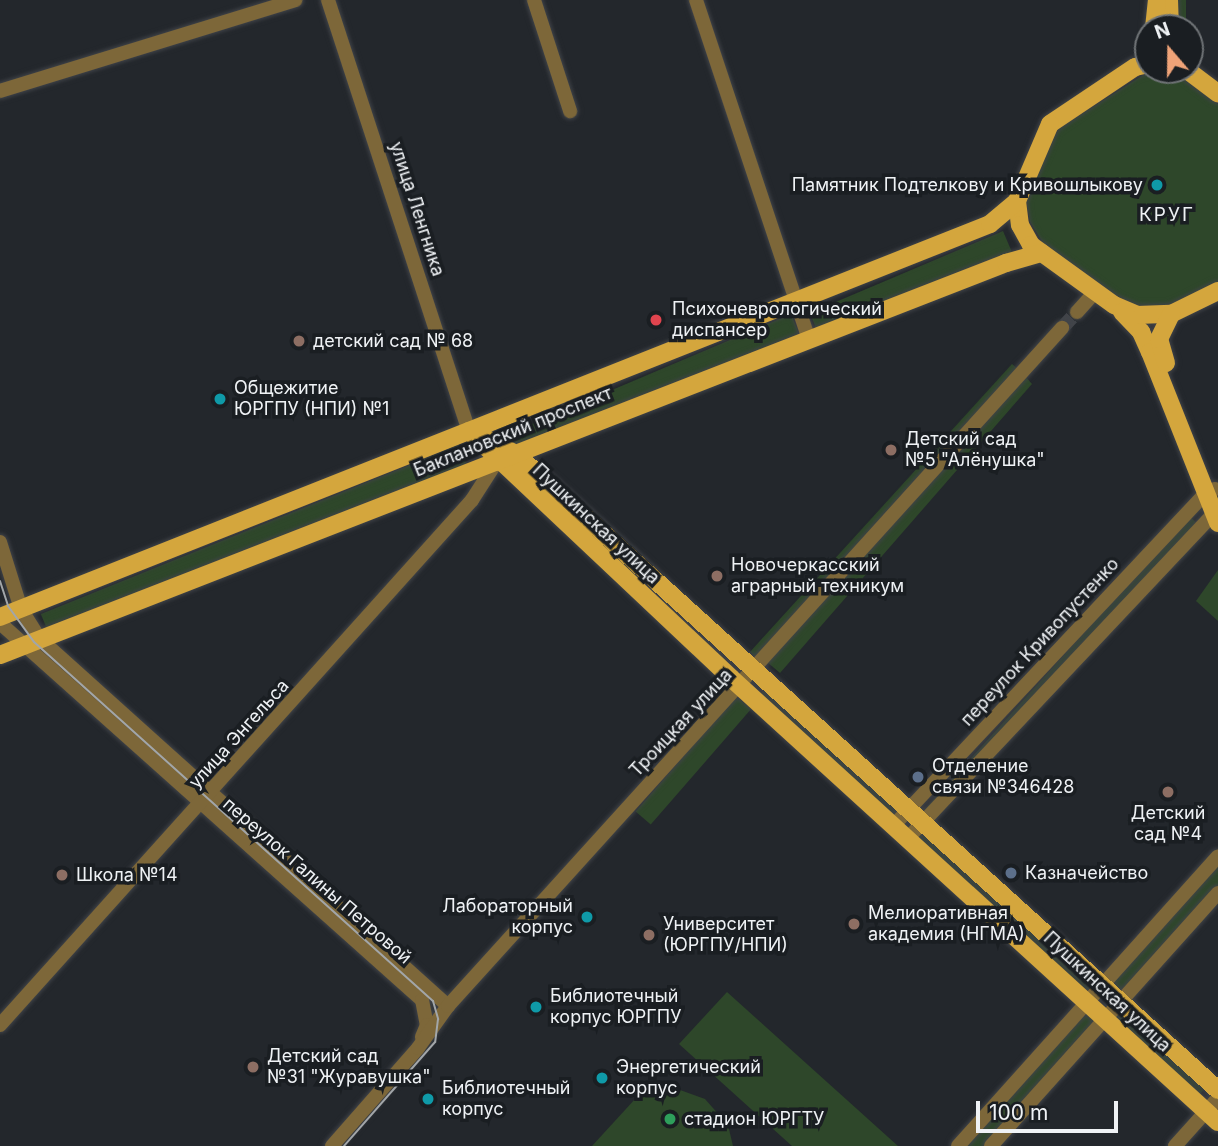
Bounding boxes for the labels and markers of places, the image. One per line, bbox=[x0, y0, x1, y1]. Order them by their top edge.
place label: Памятник Подтелкову и Кривошлыкову bbox=[792, 174, 1143, 196]
marker: Памятник Подтелкову и Кривошлыкову bbox=[1149, 177, 1165, 193]
place label: Психоневрологический диспансер bbox=[672, 299, 882, 342]
marker: Психоневрологический диспансер bbox=[646, 310, 666, 330]
place label: детский сад № 68 bbox=[313, 330, 473, 352]
marker: детский сад № 68 bbox=[291, 333, 307, 349]
place label: Общежитие ЮРГПУ (НПИ) №1 bbox=[234, 378, 389, 420]
marker: Общежитие ЮРГПУ (НПИ) №1 bbox=[212, 391, 228, 407]
place label: Детский сад №5 "Алёнушка" bbox=[905, 429, 1045, 472]
marker: Детский сад №5 "Алёнушка" bbox=[883, 442, 899, 458]
place label: Новочеркасский аграрный техникум bbox=[731, 555, 904, 598]
marker: Новочеркасский аграрный техникум bbox=[709, 568, 725, 584]
place label: Отделение связи №346428 bbox=[932, 756, 1074, 798]
marker: Отделение связи №346428 bbox=[910, 769, 926, 785]
marker: Детский сад №4 bbox=[1160, 784, 1176, 800]
place label: Детский сад №4 bbox=[1131, 803, 1205, 846]
place label: Казначейство bbox=[1025, 862, 1148, 884]
place label: Школа №14 bbox=[76, 864, 178, 886]
marker: Казначейство bbox=[1003, 865, 1019, 881]
marker: Школа №14 bbox=[54, 867, 70, 883]
place label: Лабораторный корпус bbox=[442, 896, 573, 939]
place label: Мелиоративная академия (НГМА) bbox=[868, 903, 1025, 946]
marker: Лабораторный корпус bbox=[579, 909, 595, 925]
place label: Университет (ЮРГПУ/НПИ) bbox=[663, 914, 788, 956]
marker: Мелиоративная академия (НГМА) bbox=[846, 916, 862, 932]
marker: Университет (ЮРГПУ/НПИ) bbox=[641, 927, 657, 943]
place label: Библиотечный корпус ЮРГПУ bbox=[550, 986, 681, 1028]
marker: Библиотечный корпус ЮРГПУ bbox=[528, 999, 544, 1015]
place label: Детский сад №31 "Журавушка" bbox=[267, 1046, 431, 1088]
place label: Энергетический корпус bbox=[616, 1057, 761, 1100]
marker: Детский сад №31 "Журавушка" bbox=[245, 1059, 261, 1075]
marker: Энергетический корпус bbox=[594, 1070, 610, 1086]
place label: Библиотечный корпус bbox=[442, 1078, 570, 1120]
marker: Библиотечный корпус bbox=[420, 1091, 436, 1107]
place label: стадион ЮРГТУ bbox=[684, 1108, 824, 1130]
marker: стадион ЮРГТУ bbox=[662, 1111, 678, 1127]

